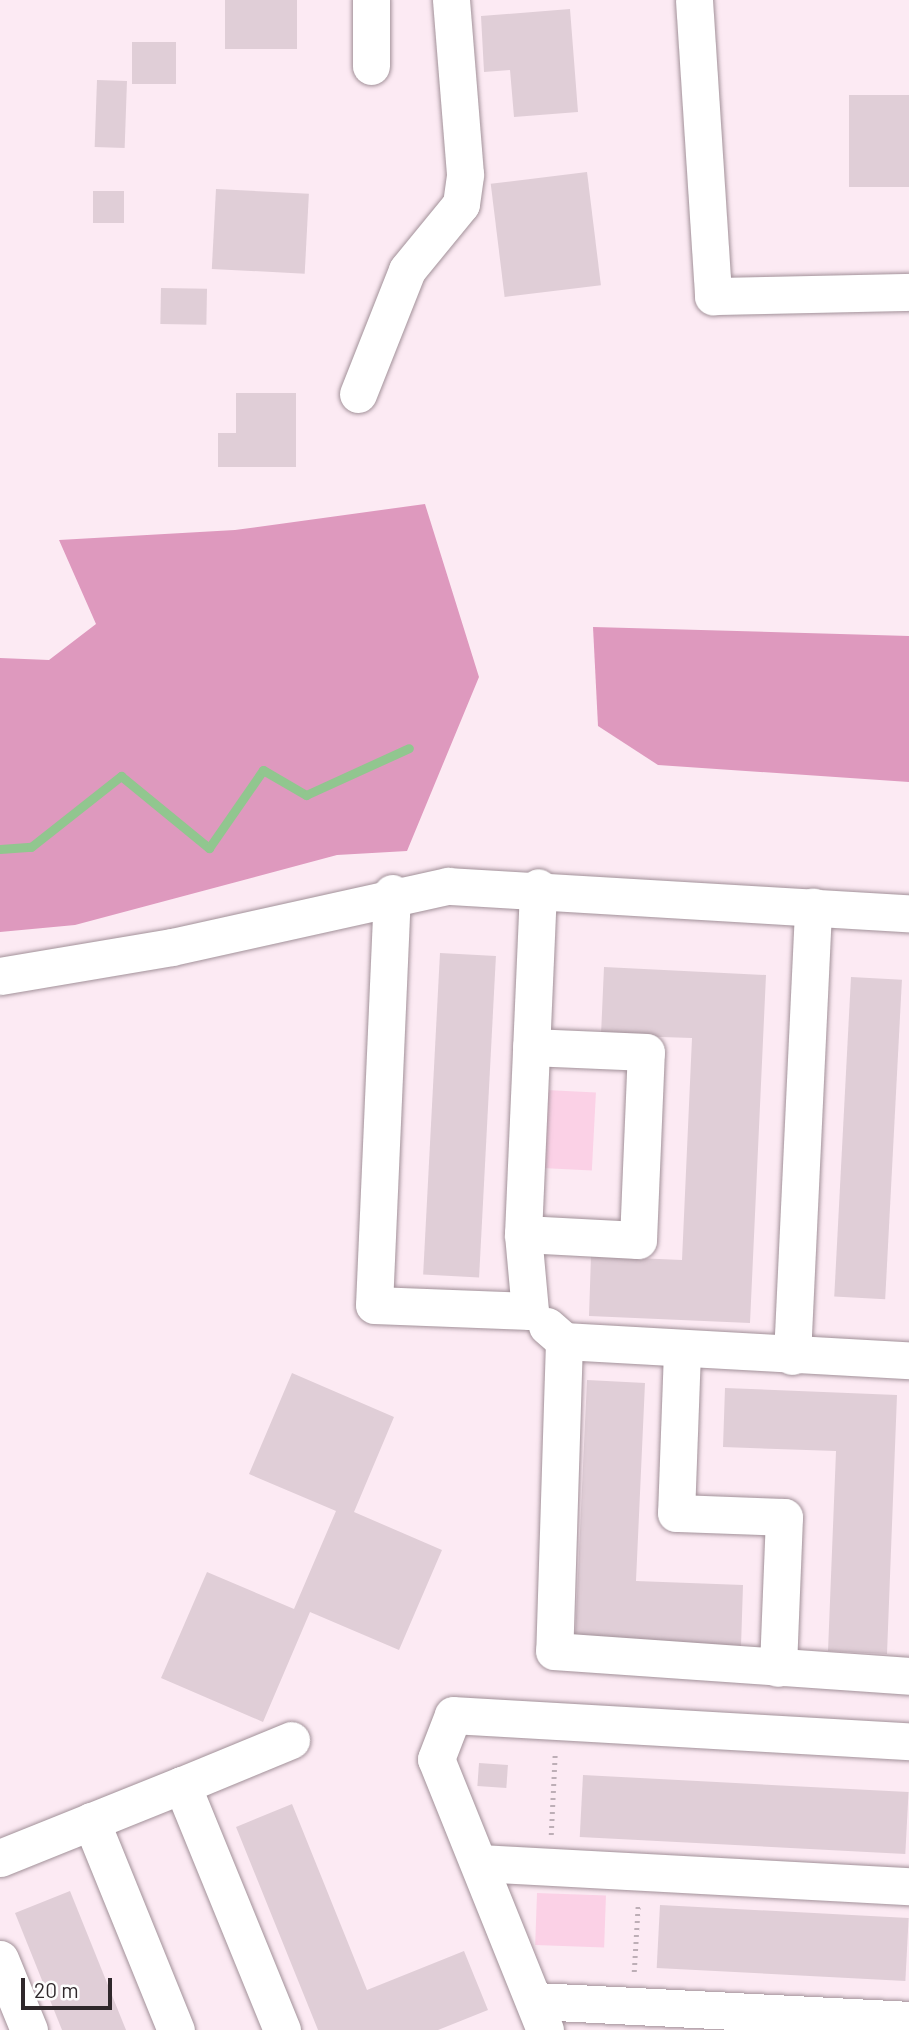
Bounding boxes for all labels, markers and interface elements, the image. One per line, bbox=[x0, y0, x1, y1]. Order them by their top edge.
scale bar bbox=[24, 1964, 116, 2008]
text: 20 m bbox=[34, 1977, 79, 2002]

